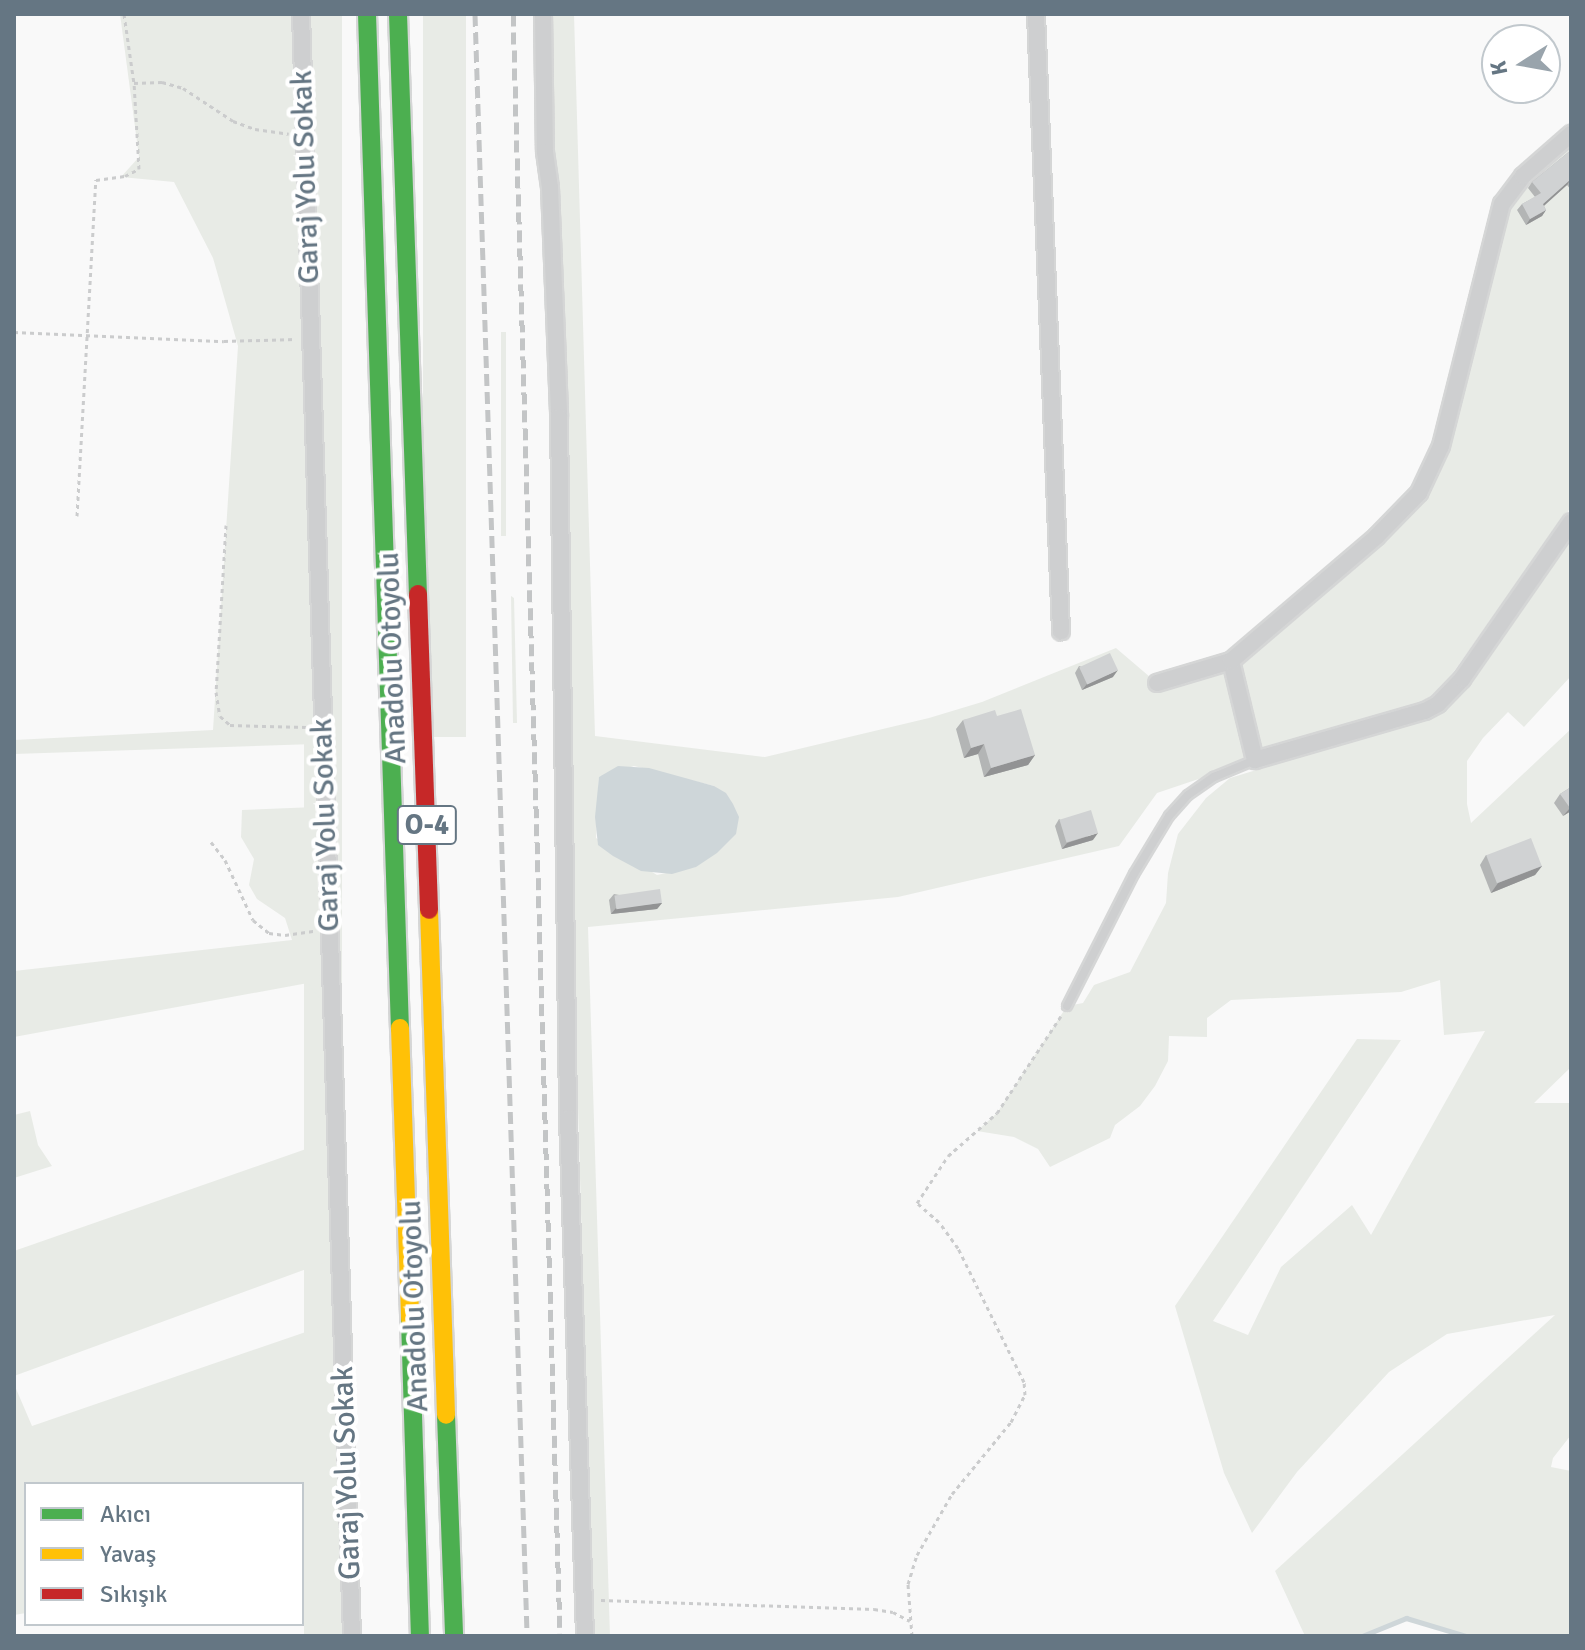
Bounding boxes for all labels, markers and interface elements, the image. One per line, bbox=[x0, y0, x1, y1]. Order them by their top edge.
north arrow bbox=[1481, 24, 1561, 104]
text: K bbox=[1484, 59, 1513, 78]
street label: Garaj Yolu Sokak bbox=[284, 70, 328, 284]
street label: Anadolu Otoyolu bbox=[371, 551, 415, 765]
street label: Garaj Yolu Sokak bbox=[304, 718, 348, 932]
road number: O-4 bbox=[395, 801, 459, 849]
street label: Anadolu Otoyolu bbox=[393, 1199, 437, 1413]
street label: Garaj Yolu Sokak bbox=[325, 1366, 369, 1580]
legend bbox=[24, 1482, 304, 1626]
text: Akıcı bbox=[100, 1499, 151, 1529]
text: Yavaş bbox=[100, 1539, 156, 1569]
text: Sıkışık bbox=[100, 1579, 167, 1609]

